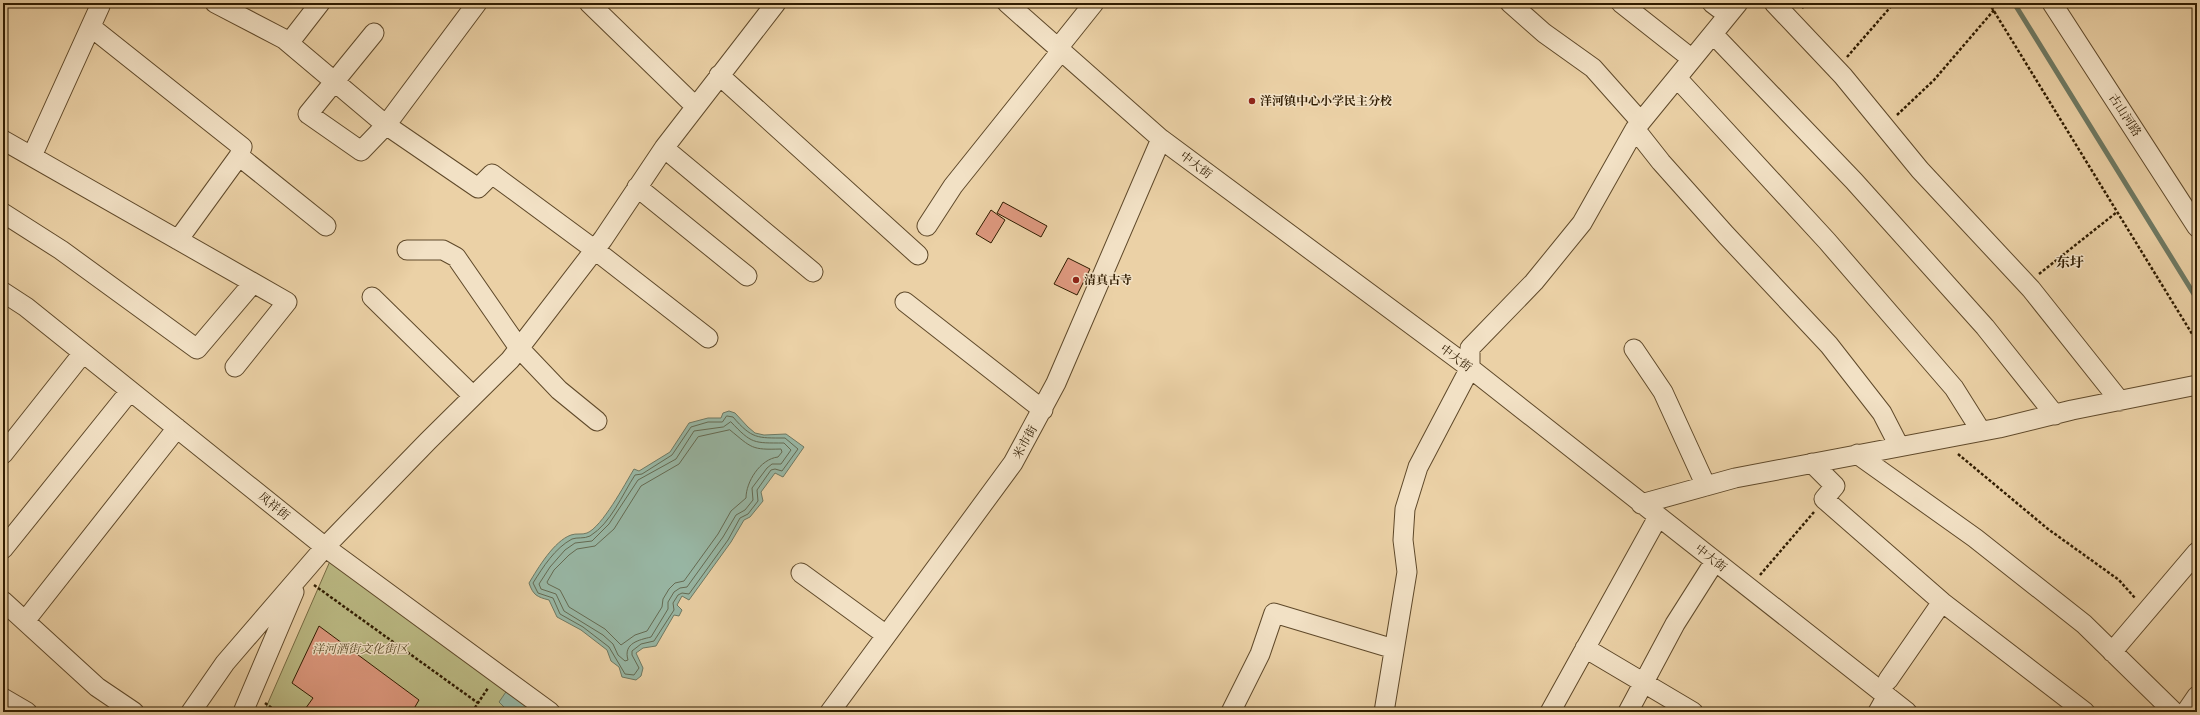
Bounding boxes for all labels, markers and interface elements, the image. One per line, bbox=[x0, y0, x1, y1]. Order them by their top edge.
street label: 古山河路 bbox=[2106, 91, 2144, 139]
place label: 洋河镇中心小学民主分校 bbox=[1260, 94, 1392, 108]
marker: 洋河镇中心小学民主分校 bbox=[1247, 96, 1257, 106]
street label: 中大街 bbox=[1177, 149, 1215, 182]
district label: 东圩 bbox=[2056, 254, 2084, 271]
place label: 清真古寺 bbox=[1084, 273, 1132, 287]
marker: 清真古寺 bbox=[1071, 275, 1081, 285]
street label: 中大街 bbox=[1437, 342, 1475, 375]
street label: 米市街 bbox=[1010, 422, 1040, 461]
street label: 凤祥街 bbox=[256, 489, 293, 523]
street label: 中大街 bbox=[1693, 541, 1730, 575]
park label: 洋河酒街文化街区 bbox=[312, 642, 410, 656]

